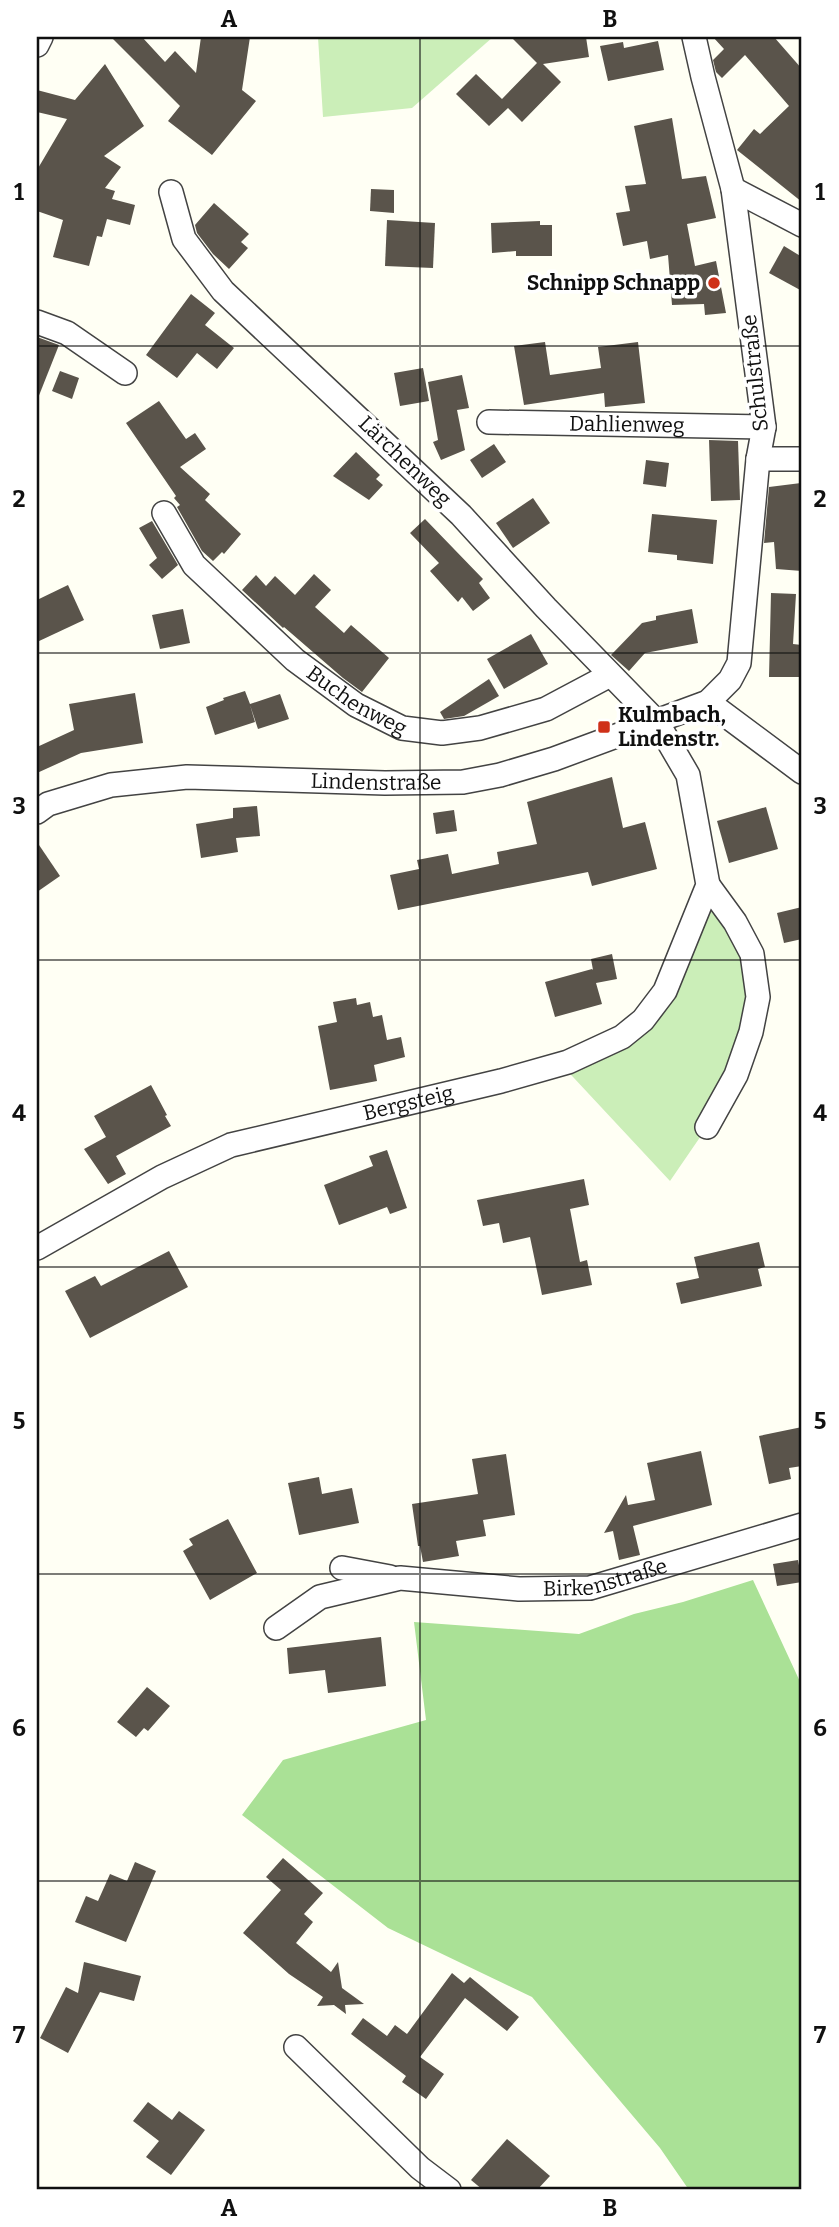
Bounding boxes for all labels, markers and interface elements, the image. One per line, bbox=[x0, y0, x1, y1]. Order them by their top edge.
text: A bbox=[221, 5, 238, 33]
text: B bbox=[603, 5, 617, 33]
text: 1 bbox=[14, 178, 24, 206]
text: 1 bbox=[815, 178, 825, 206]
place label: Schnipp Schnapp bbox=[527, 270, 700, 296]
marker: Schnipp Schnapp bbox=[706, 275, 722, 291]
street label: Schulstraße bbox=[736, 313, 774, 433]
street label: Lärchenweg bbox=[353, 410, 457, 512]
street label: Dahlienweg bbox=[569, 410, 685, 439]
text: 2 bbox=[13, 485, 26, 513]
text: 2 bbox=[814, 485, 827, 513]
street label: Buchenweg bbox=[301, 660, 412, 741]
place label: Kulmbach, Lindenstr. bbox=[618, 702, 726, 752]
marker: Kulmbach, Lindenstr. bbox=[596, 719, 612, 735]
street label: Lindenstraße bbox=[310, 768, 442, 796]
text: 3 bbox=[12, 792, 26, 820]
text: 3 bbox=[813, 792, 827, 820]
street label: Bergsteig bbox=[360, 1080, 456, 1126]
text: 4 bbox=[12, 1099, 26, 1127]
text: 4 bbox=[813, 1099, 827, 1127]
text: 5 bbox=[13, 1407, 25, 1435]
text: 5 bbox=[814, 1407, 826, 1435]
street label: Birkenstraße bbox=[543, 1553, 670, 1602]
text: 6 bbox=[12, 1714, 26, 1742]
text: 6 bbox=[813, 1714, 827, 1742]
text: 7 bbox=[13, 2021, 26, 2049]
text: 7 bbox=[814, 2021, 827, 2049]
text: A bbox=[221, 2194, 238, 2222]
text: B bbox=[603, 2194, 617, 2222]

